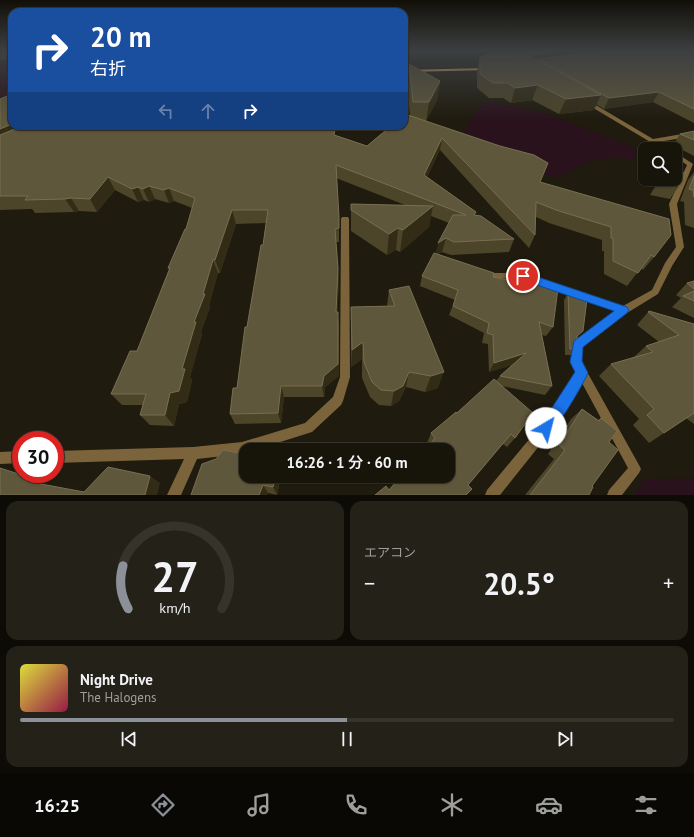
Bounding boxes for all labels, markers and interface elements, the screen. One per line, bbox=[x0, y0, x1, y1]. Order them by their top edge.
text: 20 m bbox=[90, 18, 151, 55]
icon: right bbox=[24, 24, 76, 76]
text: 右折 bbox=[90, 57, 126, 80]
icon: left bbox=[155, 100, 177, 122]
icon: ahead bbox=[197, 100, 219, 122]
icon: right bbox=[239, 100, 261, 122]
map controls bbox=[638, 142, 682, 186]
button: search bbox=[638, 142, 682, 186]
pin bbox=[506, 259, 540, 293]
icon: arrive bbox=[512, 265, 534, 287]
position arrow bbox=[525, 407, 567, 449]
speed limit sign: 30 bbox=[12, 431, 64, 483]
text: 16:26 · 1 分 · 60 m bbox=[286, 453, 408, 472]
text: エアコン bbox=[364, 544, 416, 561]
text: 27 bbox=[151, 549, 199, 602]
text: 20.5° bbox=[483, 564, 555, 603]
text: − bbox=[364, 569, 375, 597]
text: + bbox=[663, 569, 674, 597]
text: km/h bbox=[159, 597, 191, 616]
text: Night Drive bbox=[80, 670, 153, 689]
text: The Halogens bbox=[80, 689, 157, 706]
icon: previous bbox=[118, 728, 140, 750]
icon: pause bbox=[336, 728, 358, 750]
icon: next bbox=[554, 728, 576, 750]
icon: directions bbox=[149, 791, 177, 819]
icon: music bbox=[245, 791, 273, 819]
icon: phone bbox=[342, 791, 370, 819]
icon: climate bbox=[438, 791, 466, 819]
icon: car bbox=[535, 791, 563, 819]
icon: filters bbox=[632, 791, 660, 819]
text: 16:25 bbox=[34, 794, 80, 817]

